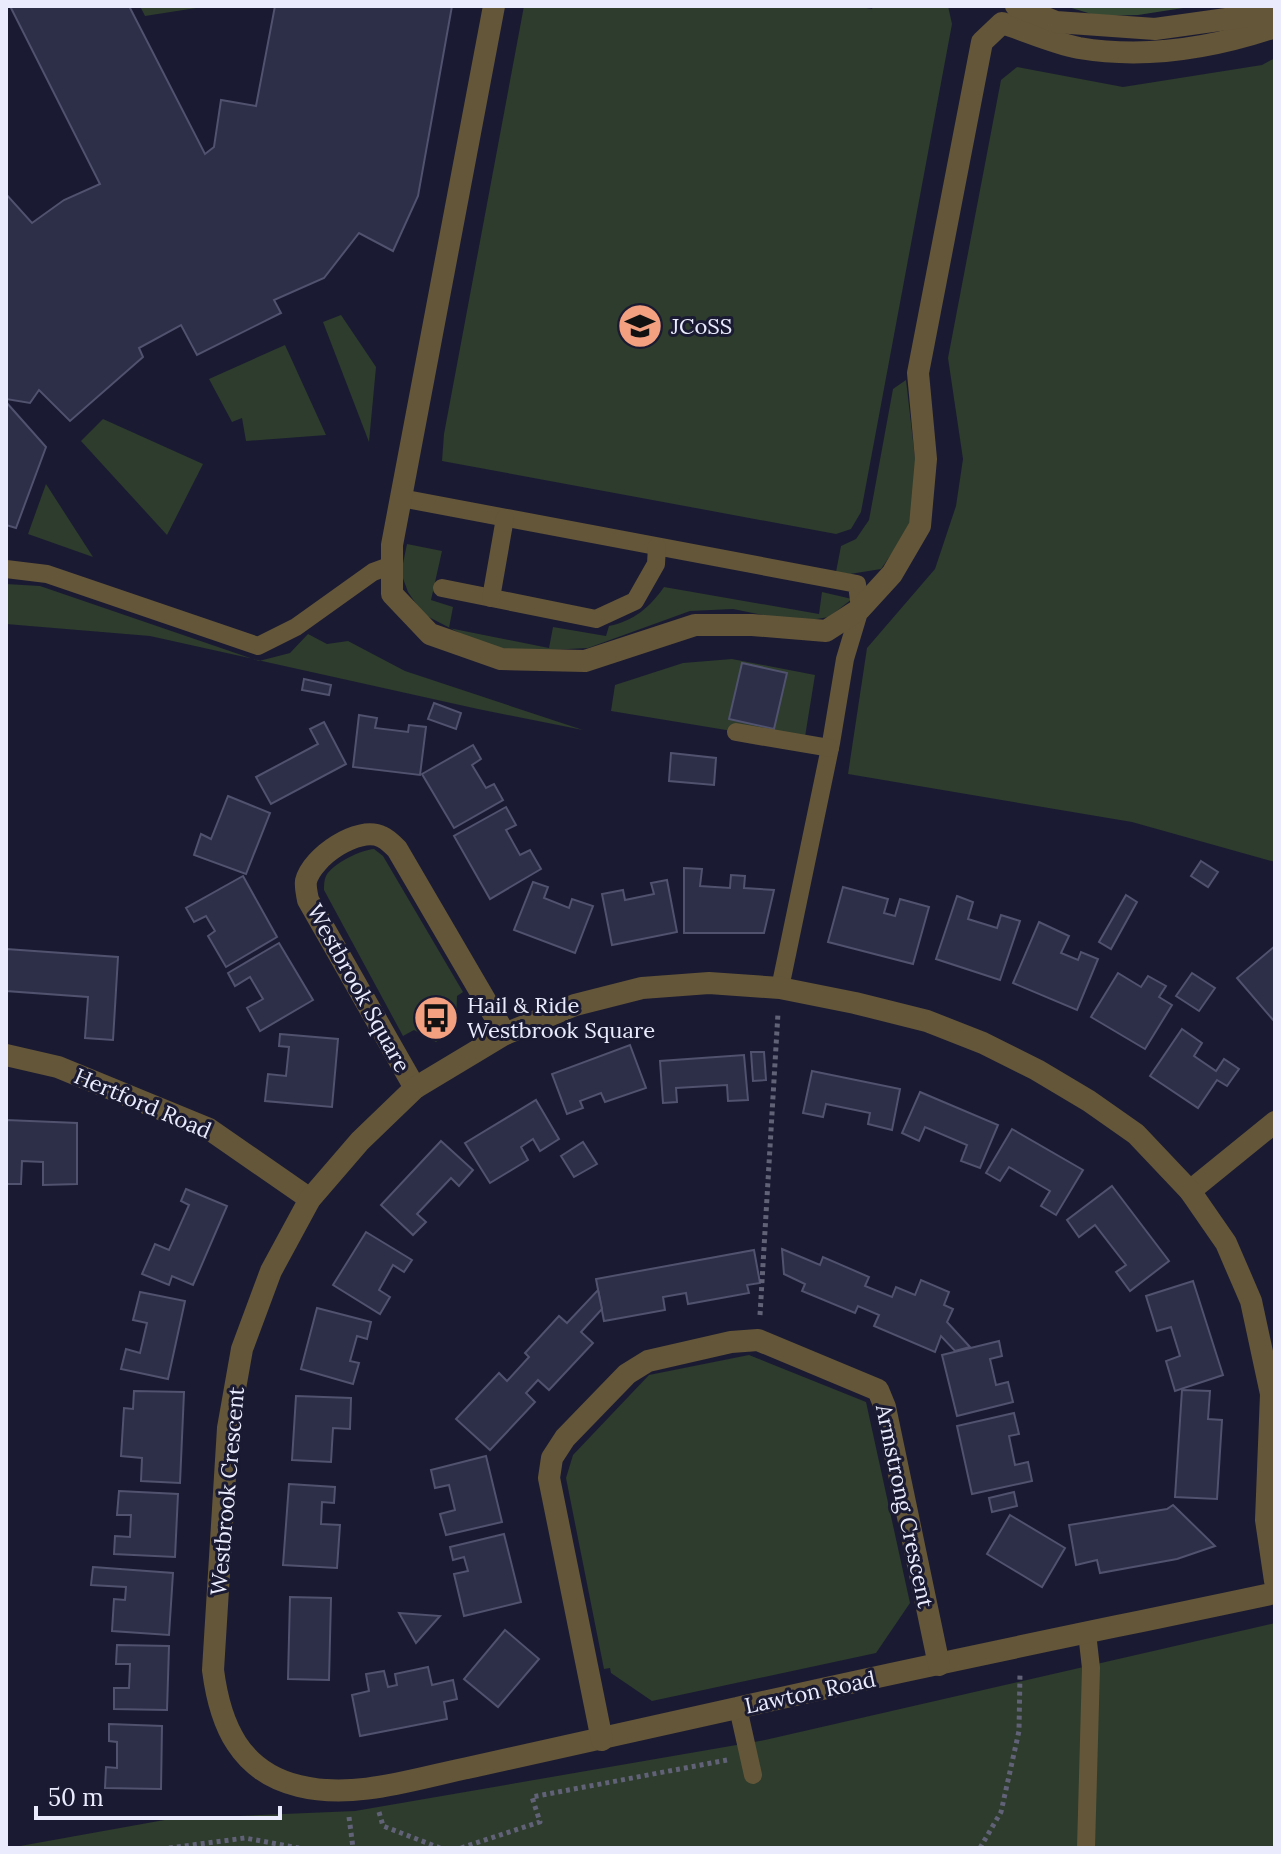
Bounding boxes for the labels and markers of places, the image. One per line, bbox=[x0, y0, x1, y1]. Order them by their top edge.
school or university icon: JCoSS bbox=[616, 302, 664, 350]
place label: JCoSS bbox=[670, 312, 732, 340]
place label: Hail & Ride Westbrook Square bbox=[467, 991, 655, 1044]
bus stop icon: Hail & Ride Westbrook Square bbox=[412, 994, 460, 1042]

